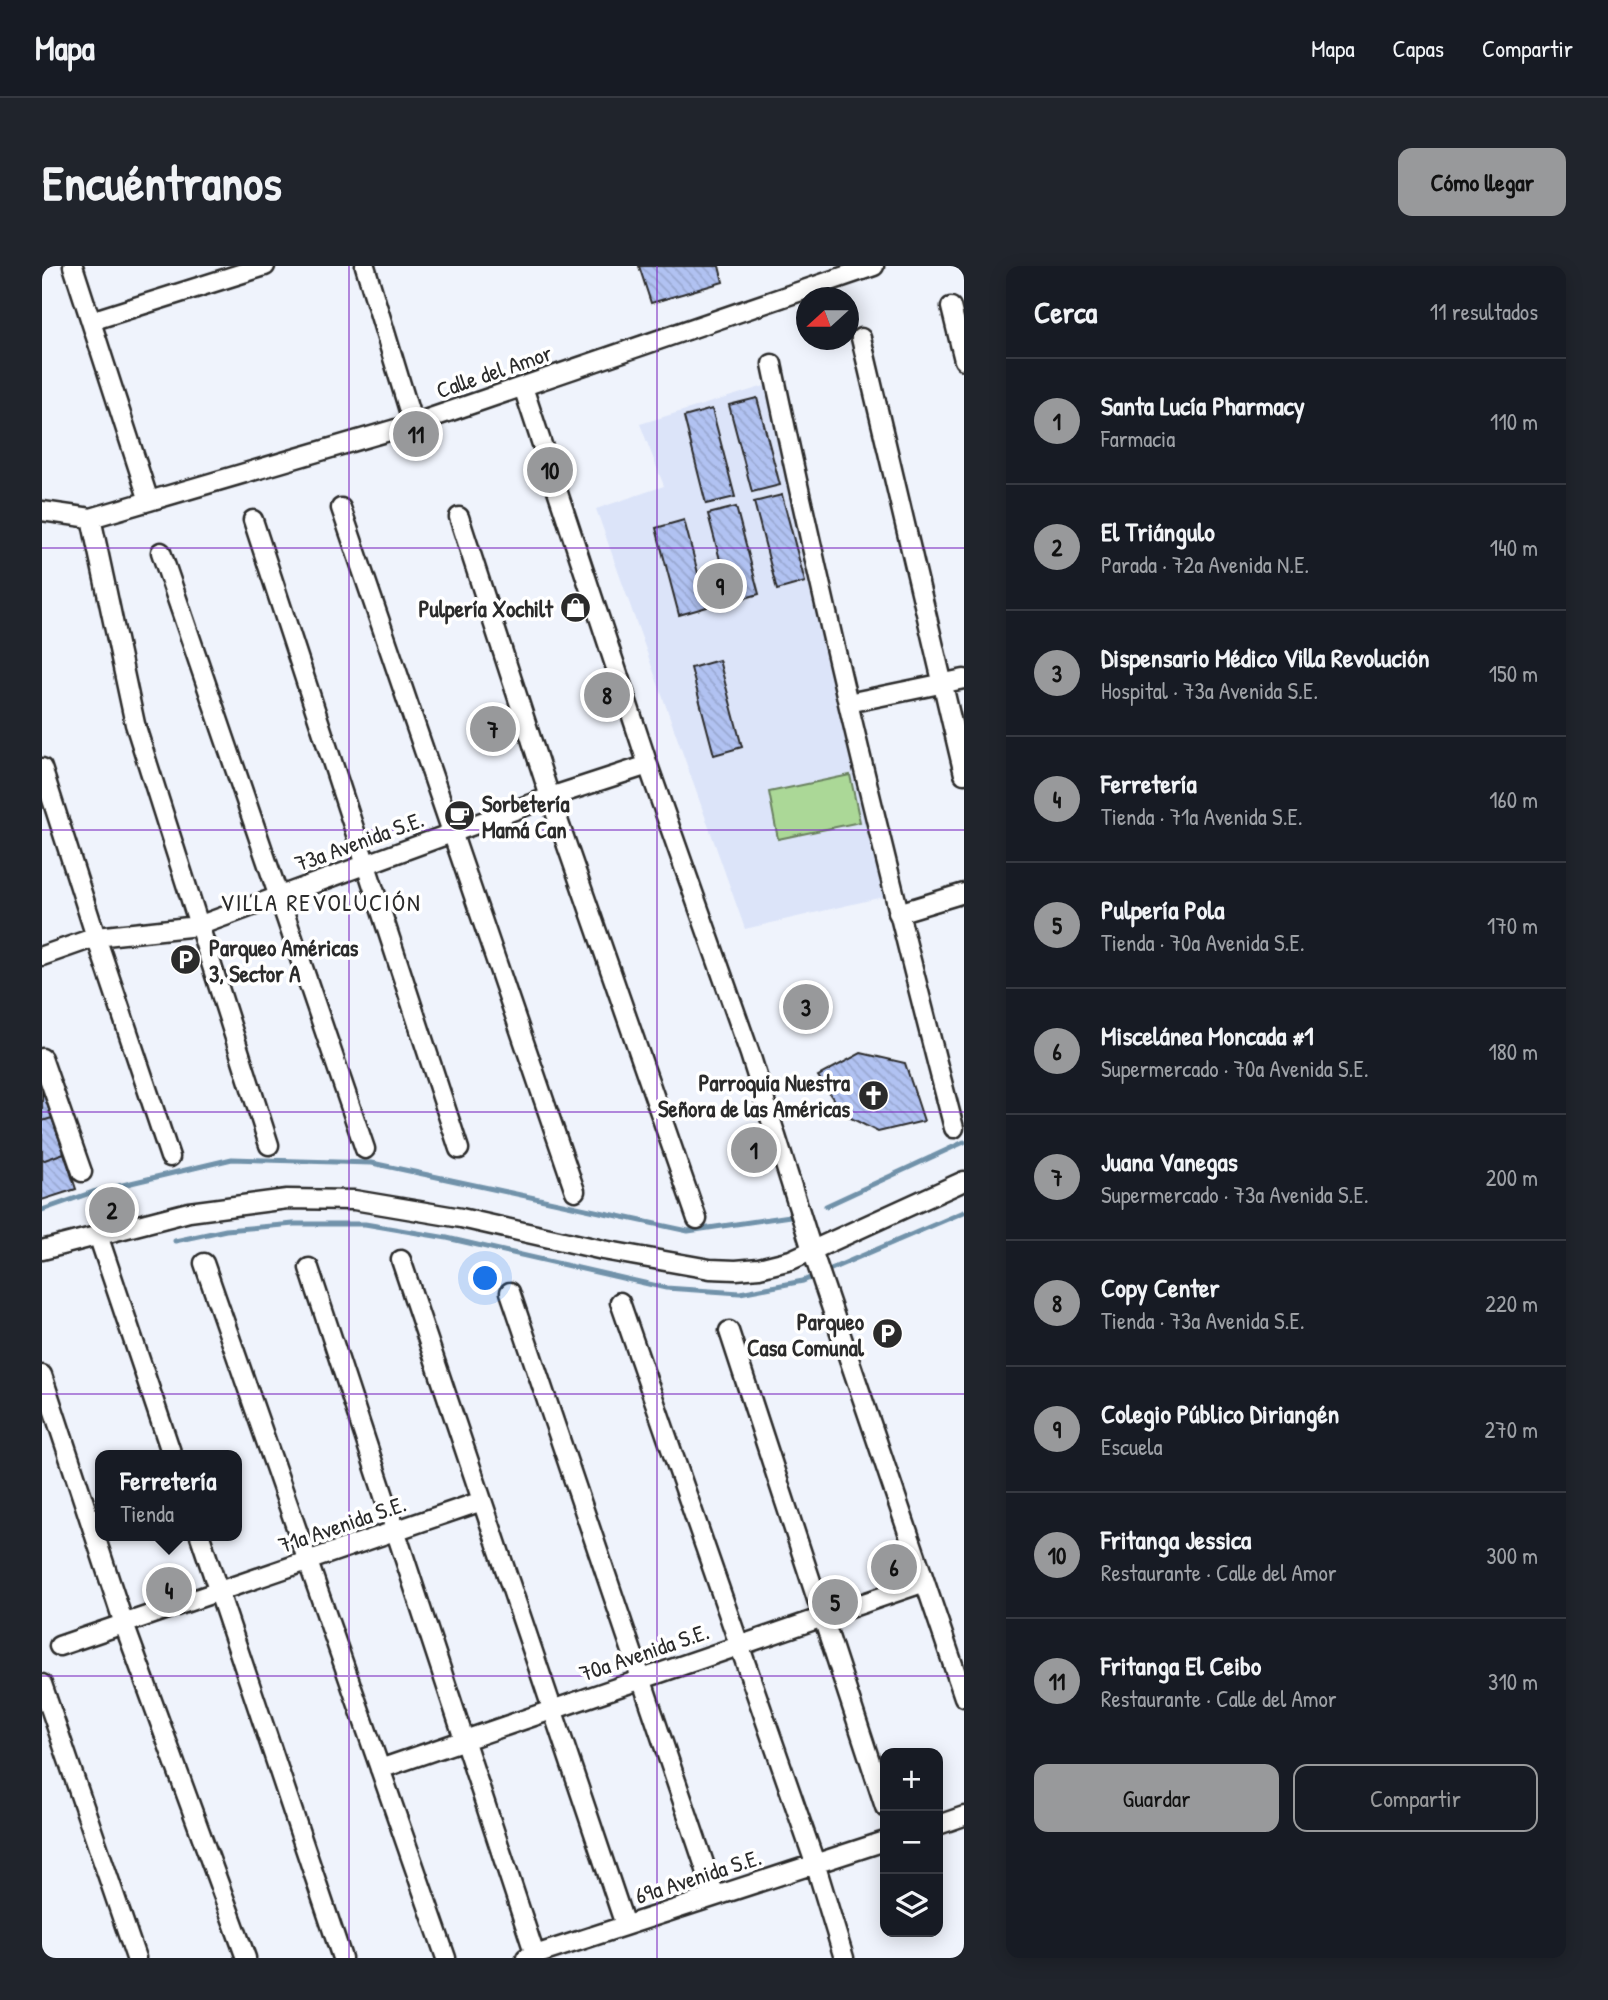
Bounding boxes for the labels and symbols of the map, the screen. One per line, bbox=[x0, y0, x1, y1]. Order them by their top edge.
north arrow bbox=[796, 287, 859, 350]
street label: Calle del Amor bbox=[432, 337, 556, 405]
pin: 11 bbox=[393, 408, 439, 460]
pin: 10 bbox=[527, 444, 573, 496]
pin: 9 bbox=[697, 560, 743, 612]
shop icon: Pulpería Xochilt bbox=[559, 591, 593, 625]
place label: Pulpería Xochilt bbox=[418, 593, 554, 625]
pin: 8 bbox=[584, 669, 630, 721]
pin: 7 bbox=[470, 703, 516, 755]
place label: Sorbetería Mamá Can bbox=[482, 788, 569, 845]
cafe icon: Sorbetería Mamá Can bbox=[442, 799, 476, 833]
street label: 73a Avenida S.E. bbox=[290, 803, 428, 879]
district label: VILLA REVOLUCIÓN bbox=[220, 886, 422, 918]
place label: Parqueo Américas 3, Sector A bbox=[209, 932, 358, 989]
parking icon: Parqueo Américas 3, Sector A bbox=[169, 943, 203, 977]
pin: 3 bbox=[783, 981, 829, 1033]
place label: Parroquia Nuestra Señora de las Américas bbox=[658, 1067, 850, 1124]
church icon: Parroquia Nuestra Señora de las Américas bbox=[856, 1078, 890, 1112]
pin: 1 bbox=[731, 1124, 777, 1176]
pin: 2 bbox=[89, 1184, 135, 1236]
your location bbox=[468, 1261, 502, 1295]
place label: Parqueo Casa Comunal bbox=[747, 1306, 865, 1363]
parking icon: Parqueo Casa Comunal bbox=[870, 1317, 904, 1351]
street label: 71a Avenida S.E. bbox=[274, 1488, 410, 1560]
pin: 6 bbox=[871, 1541, 917, 1593]
pin: 4 bbox=[146, 1564, 192, 1616]
pin: 5 bbox=[812, 1576, 858, 1628]
street label: 70a Avenida S.E. bbox=[575, 1615, 713, 1689]
street label: 69a Avenida S.E. bbox=[631, 1841, 765, 1911]

